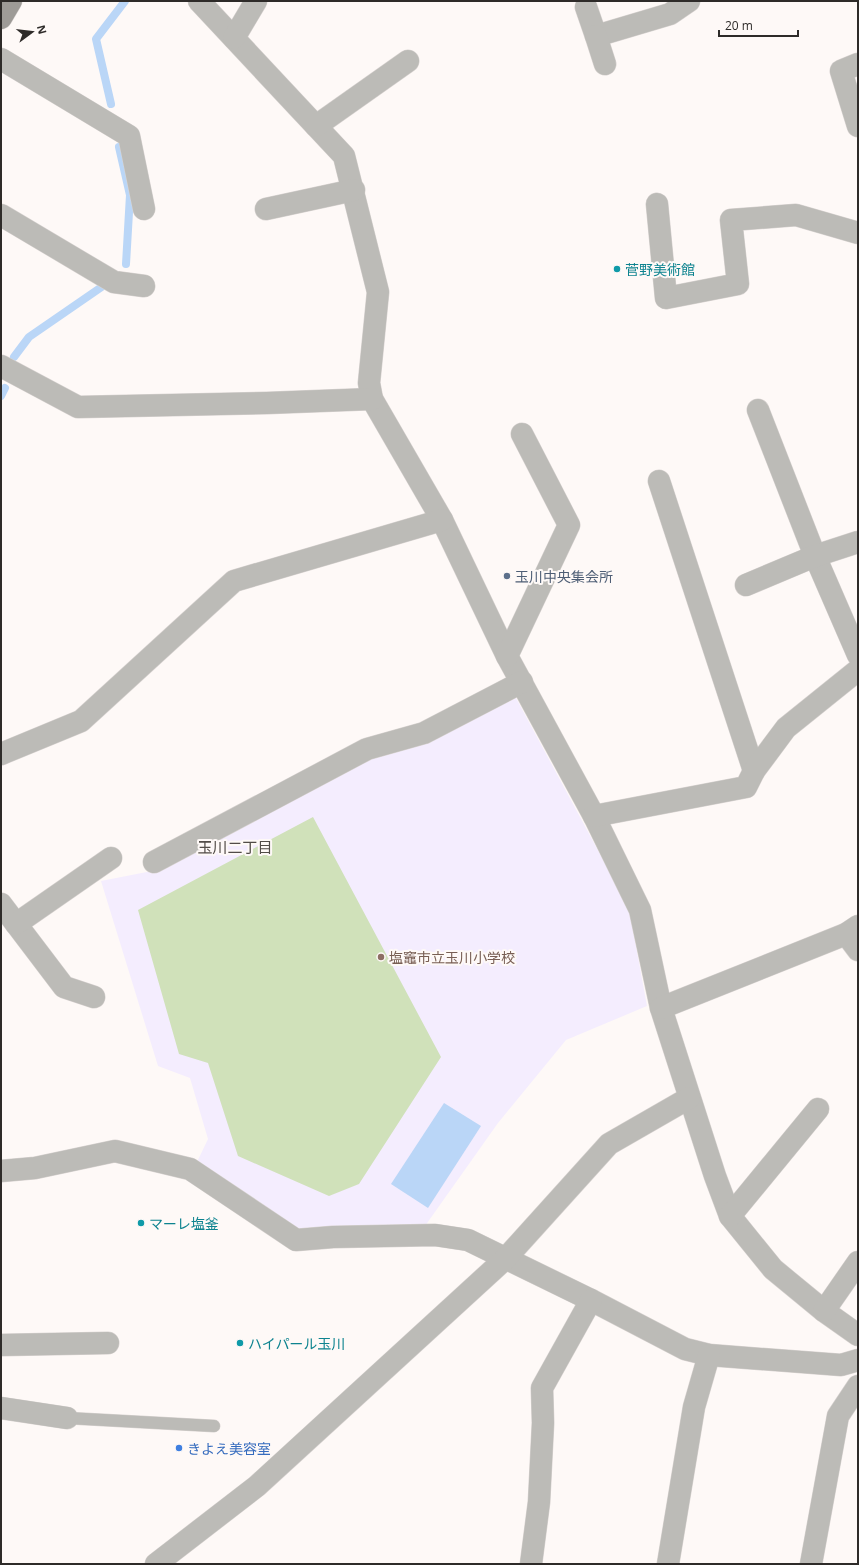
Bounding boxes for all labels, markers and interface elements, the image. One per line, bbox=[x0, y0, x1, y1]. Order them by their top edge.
north arrow bbox=[12, 12, 52, 52]
scale bar bbox=[719, 12, 798, 38]
text: 20 m bbox=[725, 17, 753, 34]
text: N bbox=[34, 23, 51, 36]
place label: 菅野美術館 bbox=[625, 260, 695, 279]
marker: 菅野美術館 bbox=[612, 264, 622, 274]
place label: 玉川中央集会所 bbox=[515, 567, 613, 586]
marker: 玉川中央集会所 bbox=[502, 571, 512, 581]
district label: 玉川二丁目 bbox=[197, 837, 273, 857]
place label: 塩竈市立玉川小学校 bbox=[389, 948, 515, 967]
marker: 塩竈市立玉川小学校 bbox=[376, 952, 386, 962]
place label: マーレ塩釜 bbox=[149, 1214, 219, 1233]
marker: マーレ塩釜 bbox=[136, 1218, 146, 1228]
place label: ハイパール玉川 bbox=[248, 1334, 345, 1353]
marker: ハイパール玉川 bbox=[235, 1338, 245, 1348]
place label: きよえ美容室 bbox=[187, 1439, 271, 1458]
marker: きよえ美容室 bbox=[174, 1443, 184, 1453]

